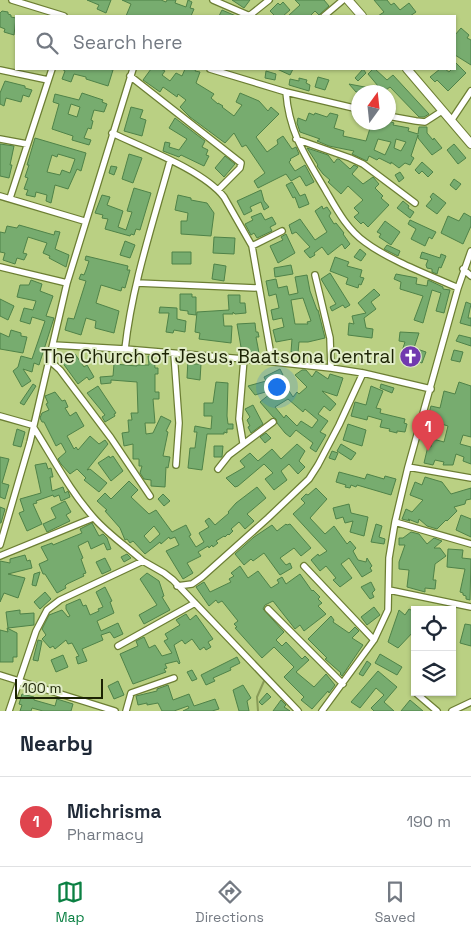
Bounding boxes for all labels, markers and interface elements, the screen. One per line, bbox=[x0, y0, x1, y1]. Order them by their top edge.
search box bbox=[15, 15, 456, 70]
icon: search bbox=[33, 29, 61, 57]
text: Search here bbox=[73, 30, 183, 55]
north arrow bbox=[351, 85, 396, 130]
place label: The Church of Jesus, Baatsona Central bbox=[41, 344, 395, 369]
church icon: The Church of Jesus, Baatsona Central bbox=[399, 344, 423, 368]
your location bbox=[264, 374, 290, 400]
pin: 1 bbox=[412, 410, 444, 451]
map controls bbox=[411, 606, 456, 696]
button: locate bbox=[411, 606, 456, 651]
button: layers bbox=[411, 651, 456, 696]
scale bar bbox=[15, 676, 102, 699]
text: 100 m bbox=[22, 679, 61, 697]
text: Nearby bbox=[20, 730, 93, 757]
text: Michrisma bbox=[67, 799, 161, 824]
text: 1 bbox=[32, 811, 40, 832]
text: 190 m bbox=[406, 811, 451, 832]
text: Pharmacy bbox=[67, 824, 144, 845]
tab: Map bbox=[55, 878, 85, 926]
tab: Directions bbox=[195, 878, 264, 926]
tab: Saved bbox=[375, 878, 416, 926]

